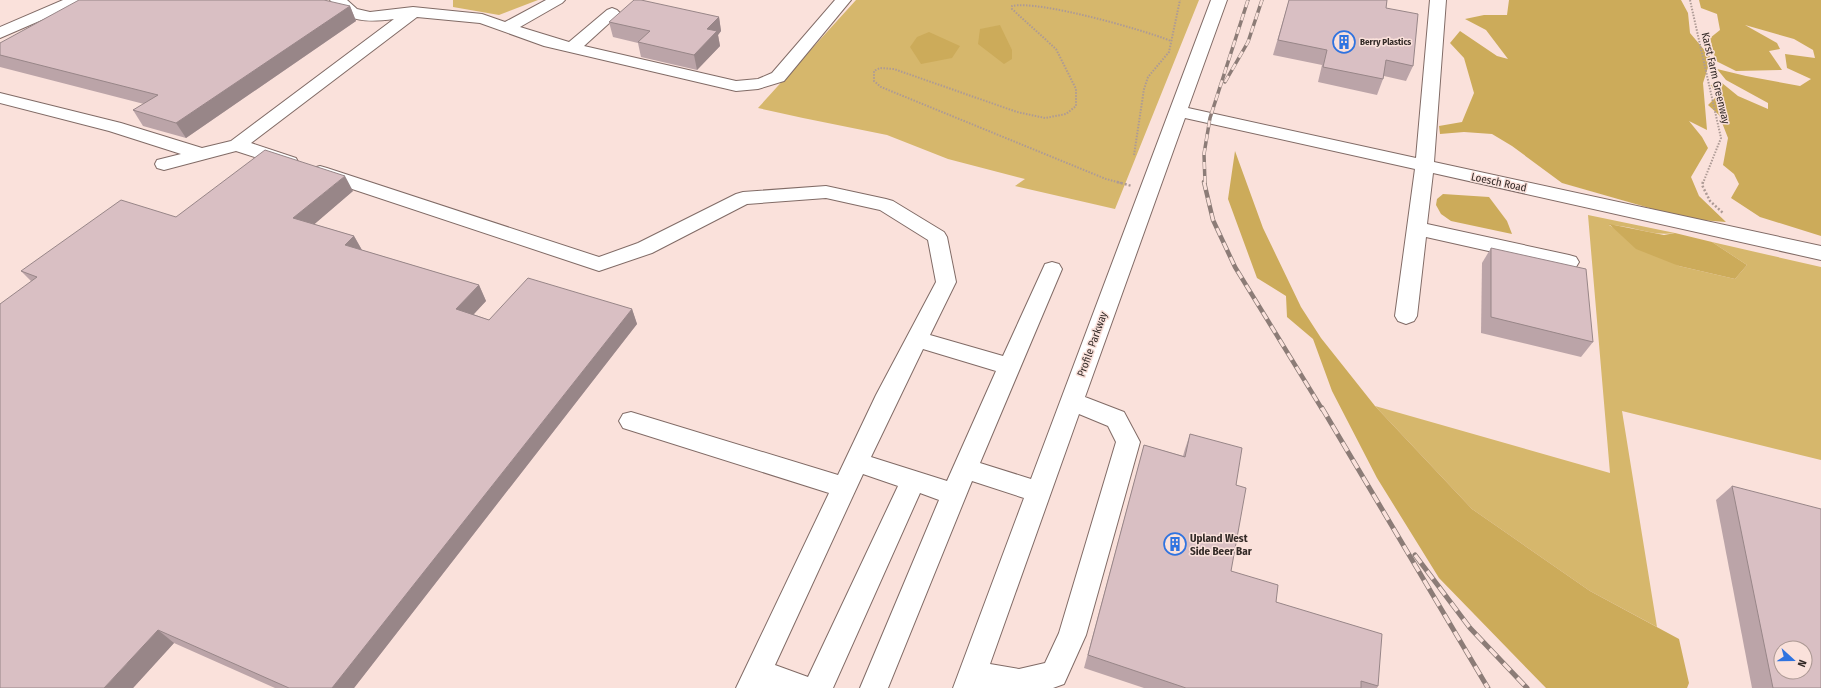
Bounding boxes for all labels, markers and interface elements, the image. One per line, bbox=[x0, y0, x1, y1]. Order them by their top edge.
building icon: Berry Plastics bbox=[1331, 29, 1357, 55]
street label: Karst Farm Greenway bbox=[1699, 31, 1732, 125]
place label: Berry Plastics bbox=[1360, 37, 1411, 47]
street label: Loesch Road bbox=[1470, 170, 1528, 195]
street label: Profile Parkway bbox=[1075, 310, 1110, 378]
building icon: Upland West Side Beer Bar bbox=[1162, 531, 1188, 557]
place label: Upland West Side Beer Bar bbox=[1190, 532, 1253, 558]
north arrow bbox=[1773, 640, 1813, 680]
text: N bbox=[1795, 658, 1809, 669]

